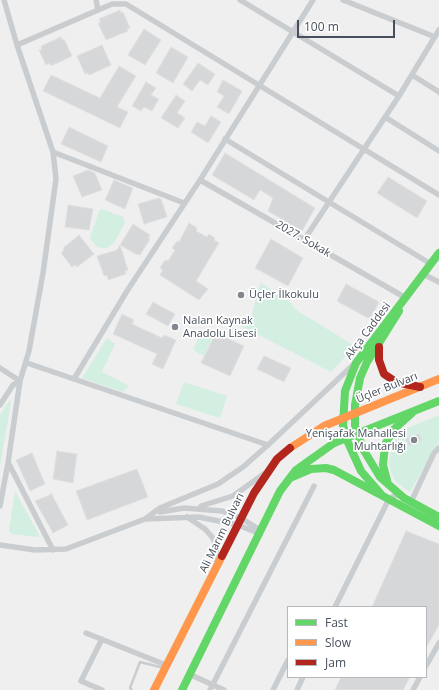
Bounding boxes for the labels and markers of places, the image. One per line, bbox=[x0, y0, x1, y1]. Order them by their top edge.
place label: Üçler İlkokulu bbox=[249, 288, 319, 302]
marker: Üçler İlkokulu bbox=[236, 290, 246, 300]
place label: Nalan Kaynak Anadolu Lisesi bbox=[183, 314, 256, 340]
marker: Nalan Kaynak Anadolu Lisesi bbox=[170, 322, 180, 332]
place label: Yenişafak Mahallesi Muhtarlığı bbox=[306, 427, 406, 453]
marker: Yenişafak Mahallesi Muhtarlığı bbox=[409, 435, 419, 445]

